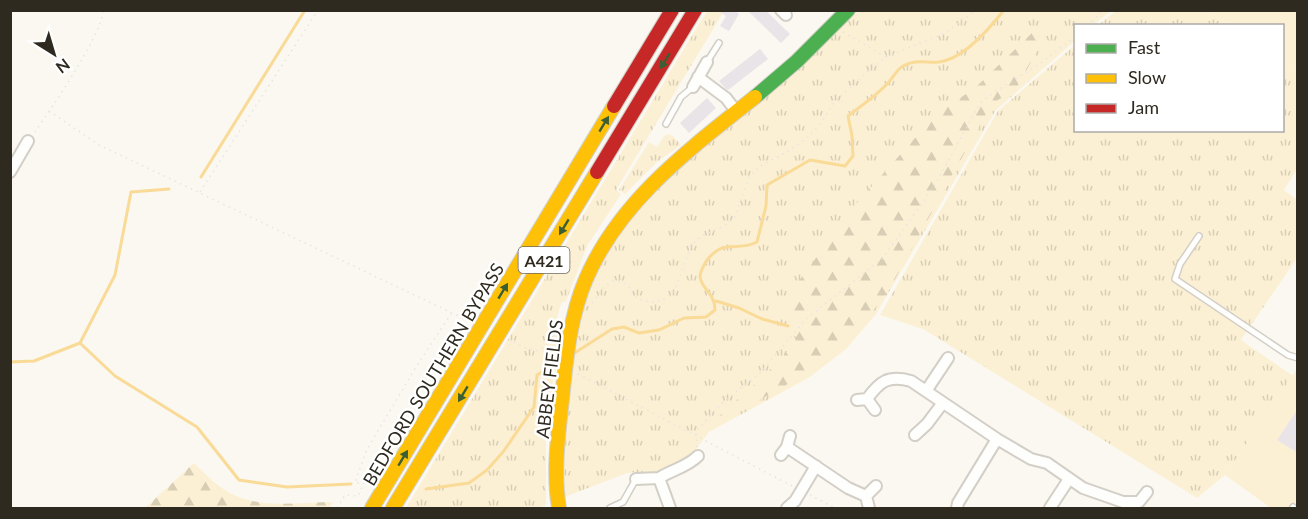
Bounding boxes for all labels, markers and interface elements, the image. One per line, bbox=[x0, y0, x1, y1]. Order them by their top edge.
north arrow bbox=[24, 24, 84, 84]
legend bbox=[1074, 24, 1284, 132]
text: Fast bbox=[1128, 36, 1161, 58]
one-way arrow bbox=[660, 53, 670, 70]
text: N bbox=[53, 55, 74, 78]
text: Slow bbox=[1128, 66, 1166, 88]
text: Jam bbox=[1128, 96, 1159, 118]
one-way arrow bbox=[598, 116, 609, 132]
one-way arrow bbox=[559, 219, 569, 236]
road number: A421 bbox=[518, 247, 570, 273]
street label: BEDFORD SOUTHERN BYPASS bbox=[358, 259, 508, 489]
one-way arrow bbox=[498, 282, 508, 299]
street label: ABBEY FIELDS bbox=[531, 318, 567, 440]
one-way arrow bbox=[457, 386, 468, 402]
one-way arrow bbox=[397, 450, 408, 466]

